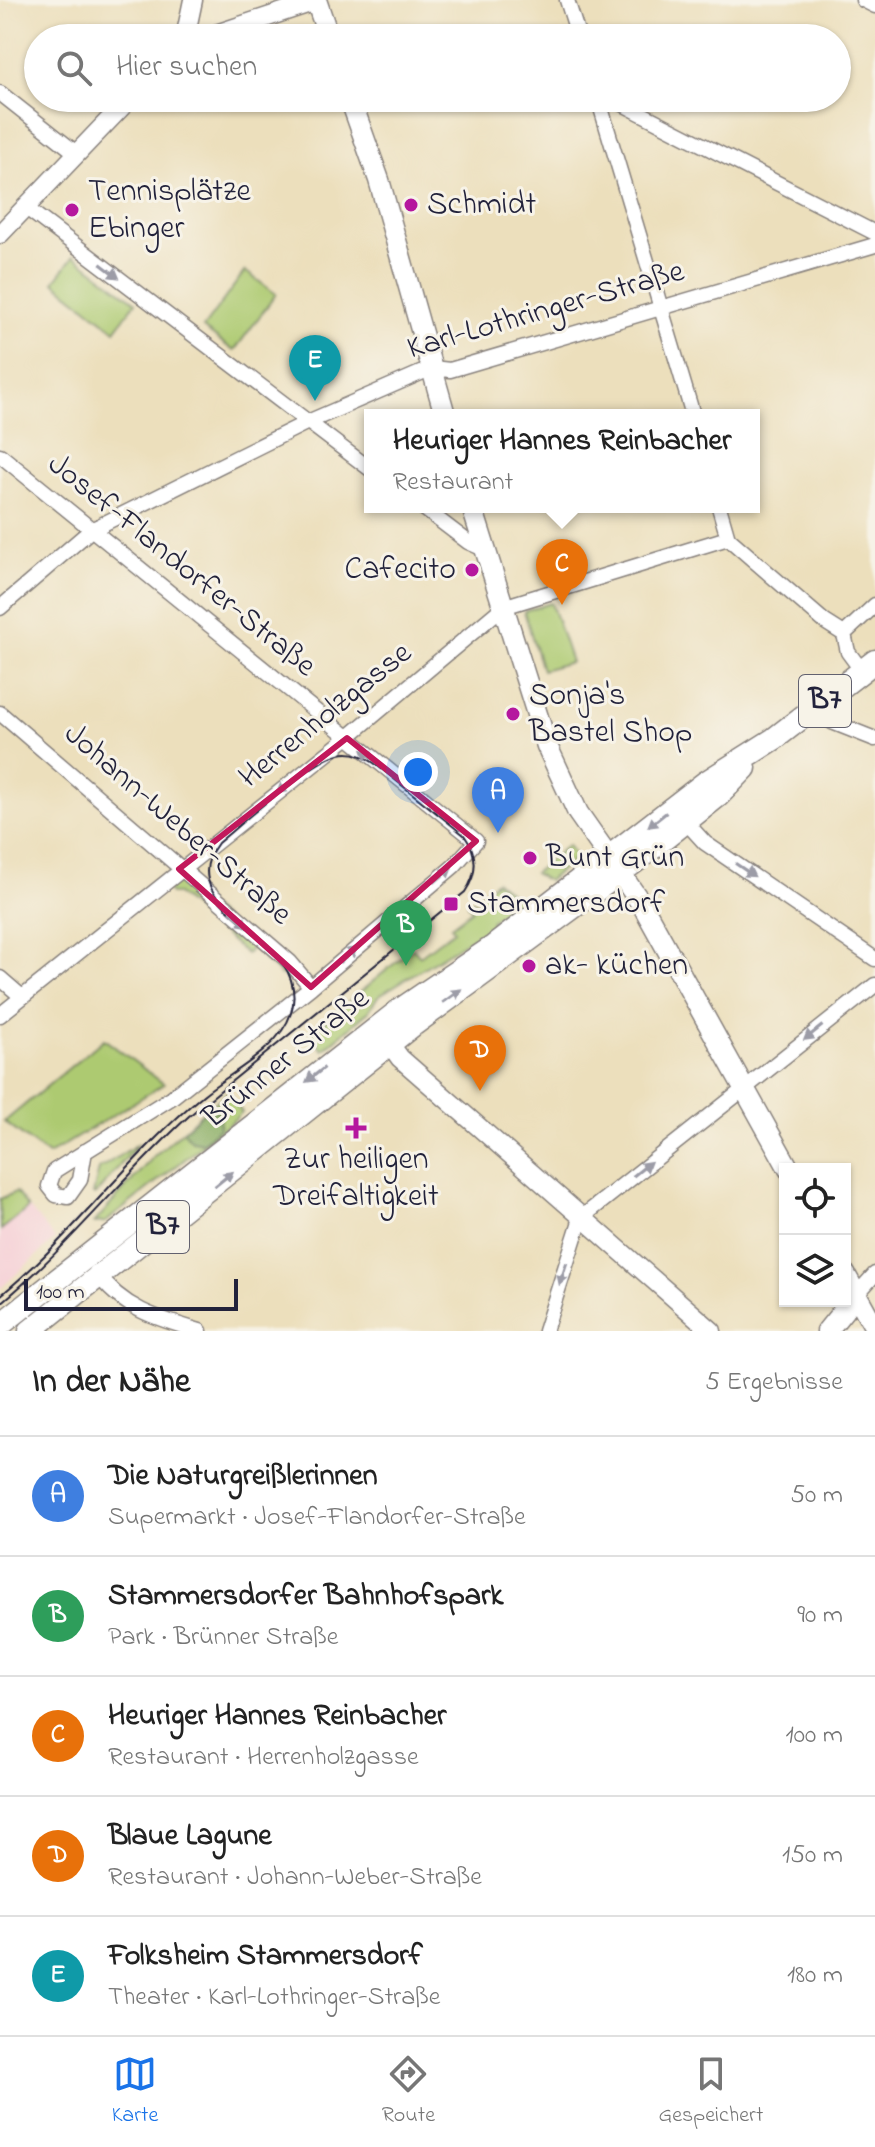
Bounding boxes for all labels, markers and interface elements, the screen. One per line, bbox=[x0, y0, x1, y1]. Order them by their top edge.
search box bbox=[24, 24, 851, 112]
icon: search bbox=[52, 46, 96, 90]
text: Hier suchen bbox=[116, 46, 257, 90]
place label: Tennisplätze Ebinger bbox=[88, 169, 251, 253]
place label: Schmidt bbox=[427, 182, 537, 229]
marker: Schmidt bbox=[402, 196, 420, 214]
marker: Tennisplätze Ebinger bbox=[63, 201, 81, 219]
street label: Karl-Lothringer-Straße bbox=[402, 249, 691, 373]
one-way arrow bbox=[100, 262, 120, 278]
pin: E bbox=[289, 335, 341, 401]
popup bbox=[364, 409, 760, 513]
text: Heuriger Hannes Reinbacher bbox=[393, 420, 731, 464]
street label: Josef-Flandorfer-Straße bbox=[36, 443, 326, 690]
text: Restaurant bbox=[393, 464, 513, 502]
pin: C bbox=[536, 539, 588, 605]
place label: Cafecito bbox=[345, 547, 456, 594]
marker: Cafecito bbox=[463, 561, 481, 579]
street label: Herrenholzgasse bbox=[229, 631, 423, 801]
place label: Sonja's Bastel Shop bbox=[528, 673, 692, 757]
road number: B7 bbox=[799, 675, 851, 727]
marker: Sonja's Bastel Shop bbox=[504, 705, 522, 723]
street label: Johann-Weber-Straße bbox=[52, 712, 302, 938]
one-way arrow bbox=[361, 750, 381, 766]
your location bbox=[398, 752, 438, 792]
pin: A bbox=[472, 767, 524, 833]
one-way arrow bbox=[276, 777, 296, 794]
one-way arrow bbox=[647, 811, 668, 827]
place label: Bunt Grün bbox=[545, 835, 684, 882]
marker: Bunt Grün bbox=[521, 849, 539, 867]
one-way arrow bbox=[734, 862, 755, 877]
one-way arrow bbox=[433, 867, 453, 884]
place label: Stammersdorf bbox=[467, 881, 665, 928]
marker: Stammersdorf bbox=[442, 895, 460, 913]
pin: B bbox=[380, 900, 432, 966]
one-way arrow bbox=[229, 910, 249, 927]
place label: ak- küchen bbox=[545, 943, 688, 990]
one-way arrow bbox=[338, 947, 358, 964]
marker: ak- küchen bbox=[520, 957, 538, 975]
street label: Brünner Straße bbox=[193, 976, 381, 1142]
one-way arrow bbox=[442, 989, 462, 1005]
one-way arrow bbox=[803, 1024, 824, 1041]
pin: D bbox=[454, 1025, 506, 1091]
one-way arrow bbox=[305, 1067, 325, 1083]
marker: Zur heiligen Dreifaltigkeit bbox=[347, 1119, 365, 1137]
place label: Zur heiligen Dreifaltigkeit bbox=[272, 1137, 439, 1221]
one-way arrow bbox=[632, 1161, 652, 1178]
map controls bbox=[779, 1163, 851, 1307]
button: locate bbox=[779, 1163, 851, 1235]
one-way arrow bbox=[214, 1171, 234, 1187]
road number: B7 bbox=[137, 1201, 189, 1253]
button: layers bbox=[779, 1235, 851, 1307]
one-way arrow bbox=[557, 1263, 569, 1287]
scale bar bbox=[24, 1275, 238, 1311]
text: 100 m bbox=[36, 1277, 85, 1309]
text: In der Nähe bbox=[32, 1358, 190, 1408]
text: 5 Ergebnisse bbox=[705, 1364, 843, 1402]
text: Die Naturgreißlerinnen bbox=[108, 1455, 378, 1499]
text: A bbox=[50, 1477, 66, 1515]
text: 50 m bbox=[790, 1477, 843, 1515]
text: Supermarkt · Josef-Flandorfer-Straße bbox=[108, 1499, 526, 1537]
text: Stammersdorfer Bahnhofspark bbox=[108, 1575, 503, 1619]
text: B bbox=[49, 1597, 67, 1635]
text: 90 m bbox=[797, 1597, 843, 1635]
text: Park · Brünner Straße bbox=[108, 1619, 339, 1657]
text: Heuriger Hannes Reinbacher bbox=[108, 1695, 446, 1739]
text: C bbox=[51, 1717, 65, 1755]
text: 100 m bbox=[786, 1717, 843, 1755]
text: Restaurant · Herrenholzgasse bbox=[108, 1739, 419, 1777]
text: Blaue Lagune bbox=[108, 1815, 272, 1859]
text: D bbox=[48, 1837, 68, 1875]
text: 150 m bbox=[782, 1837, 843, 1875]
text: Restaurant · Johann-Weber-Straße bbox=[108, 1859, 482, 1897]
text: Folksheim Stammersdorf bbox=[108, 1935, 423, 1979]
text: E bbox=[50, 1957, 66, 1995]
text: 180 m bbox=[787, 1957, 843, 1995]
text: Theater · Karl-Lothringer-Straße bbox=[108, 1979, 440, 2017]
tab: Karte bbox=[112, 2052, 158, 2132]
tab: Route bbox=[382, 2052, 435, 2132]
tab: Gespeichert bbox=[658, 2052, 763, 2132]

